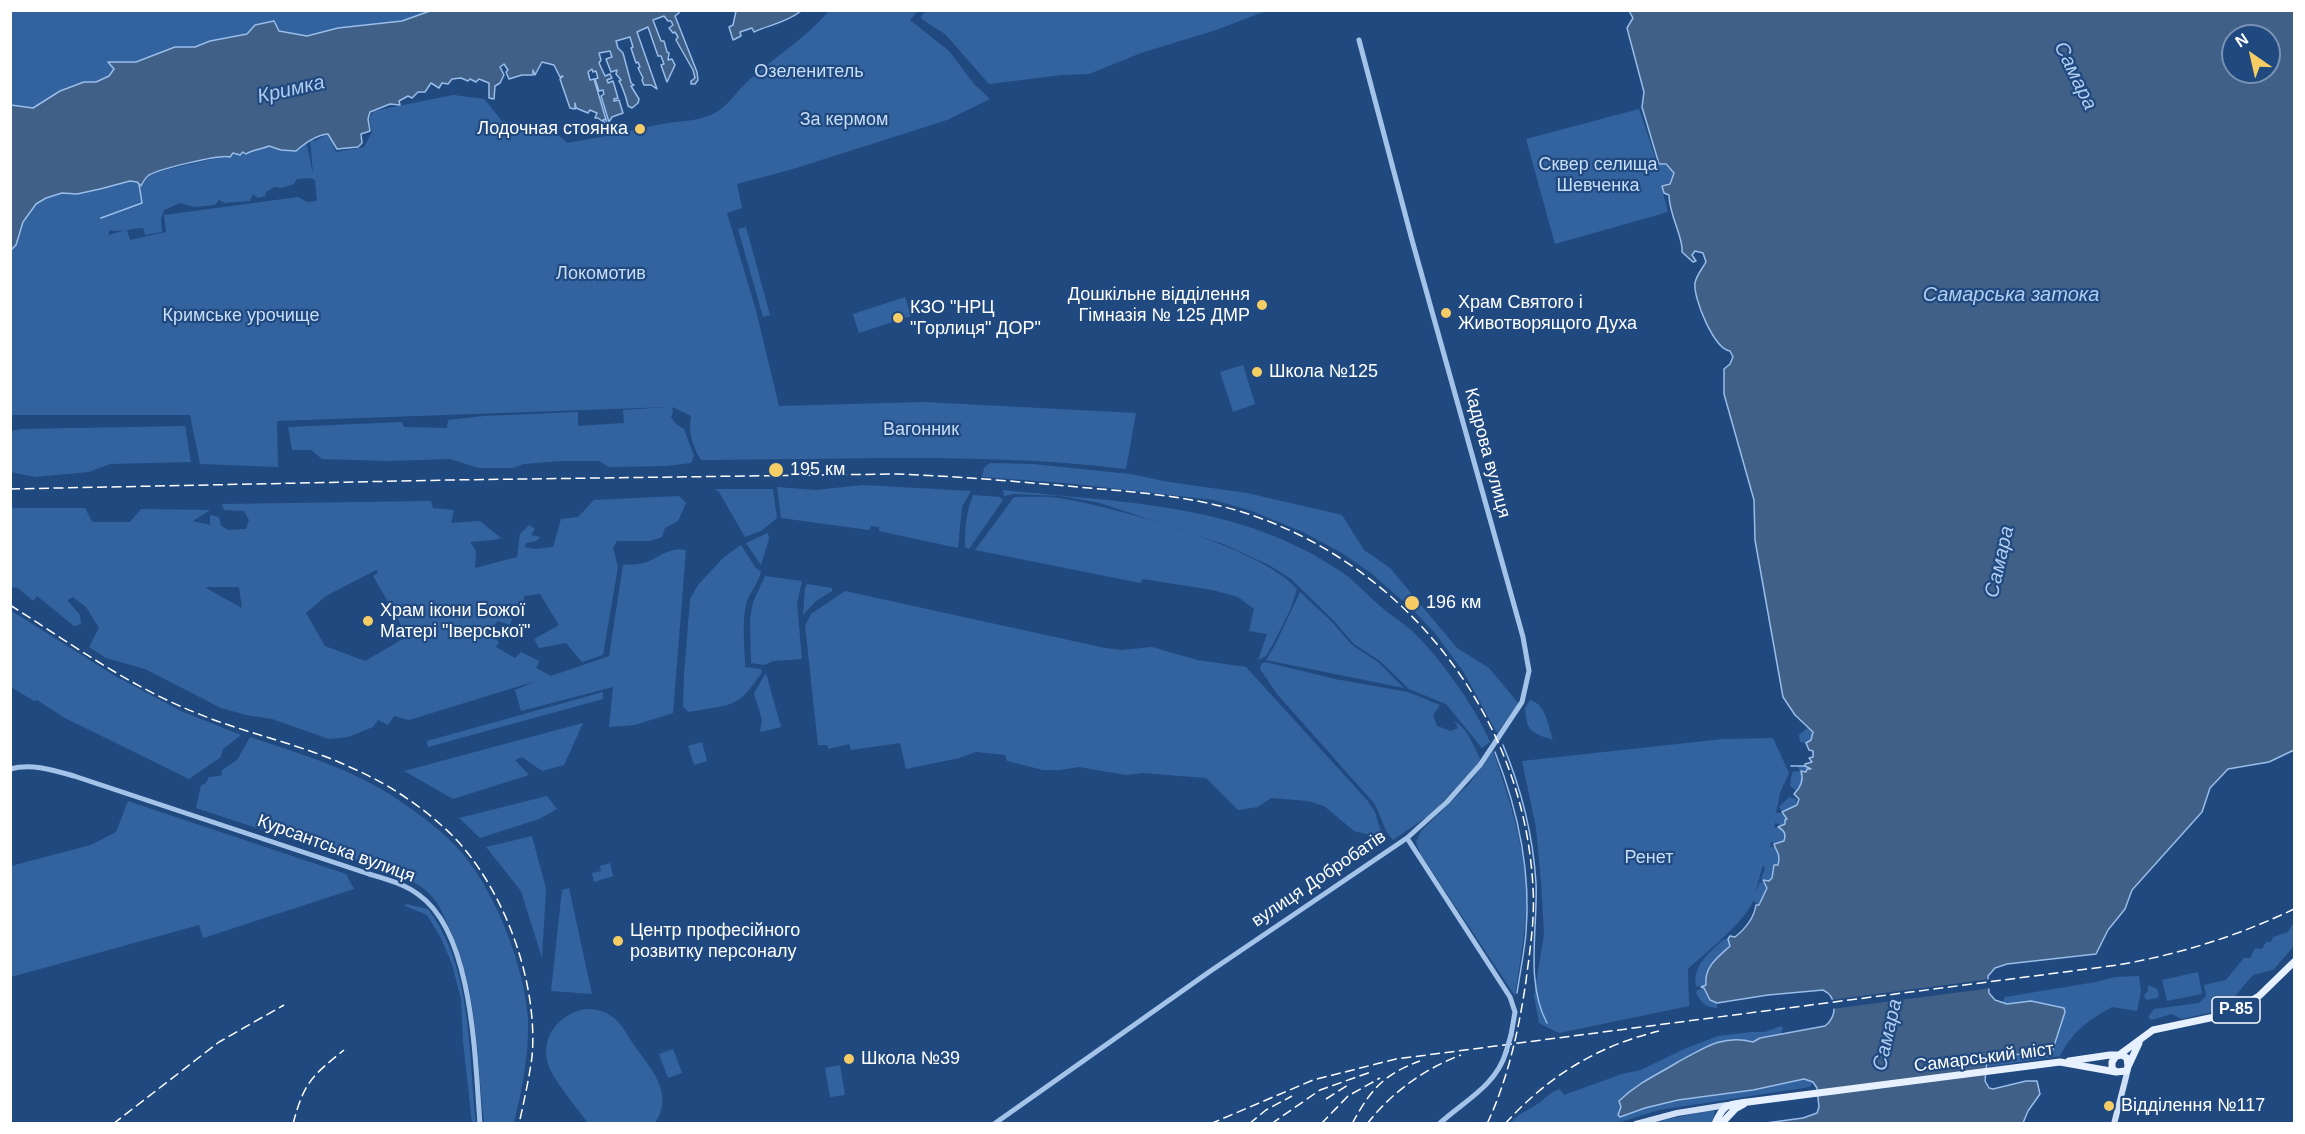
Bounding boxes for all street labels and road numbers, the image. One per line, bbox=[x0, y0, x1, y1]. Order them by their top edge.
street label: Кадрова вулиця bbox=[1459, 386, 1515, 520]
street label: Курсантська вулиця bbox=[254, 810, 418, 888]
street label: вулиця Добробатів bbox=[1248, 826, 1390, 932]
road number: Р-85 bbox=[2212, 997, 2260, 1023]
street label: Самарський міст bbox=[1913, 1039, 2055, 1077]

